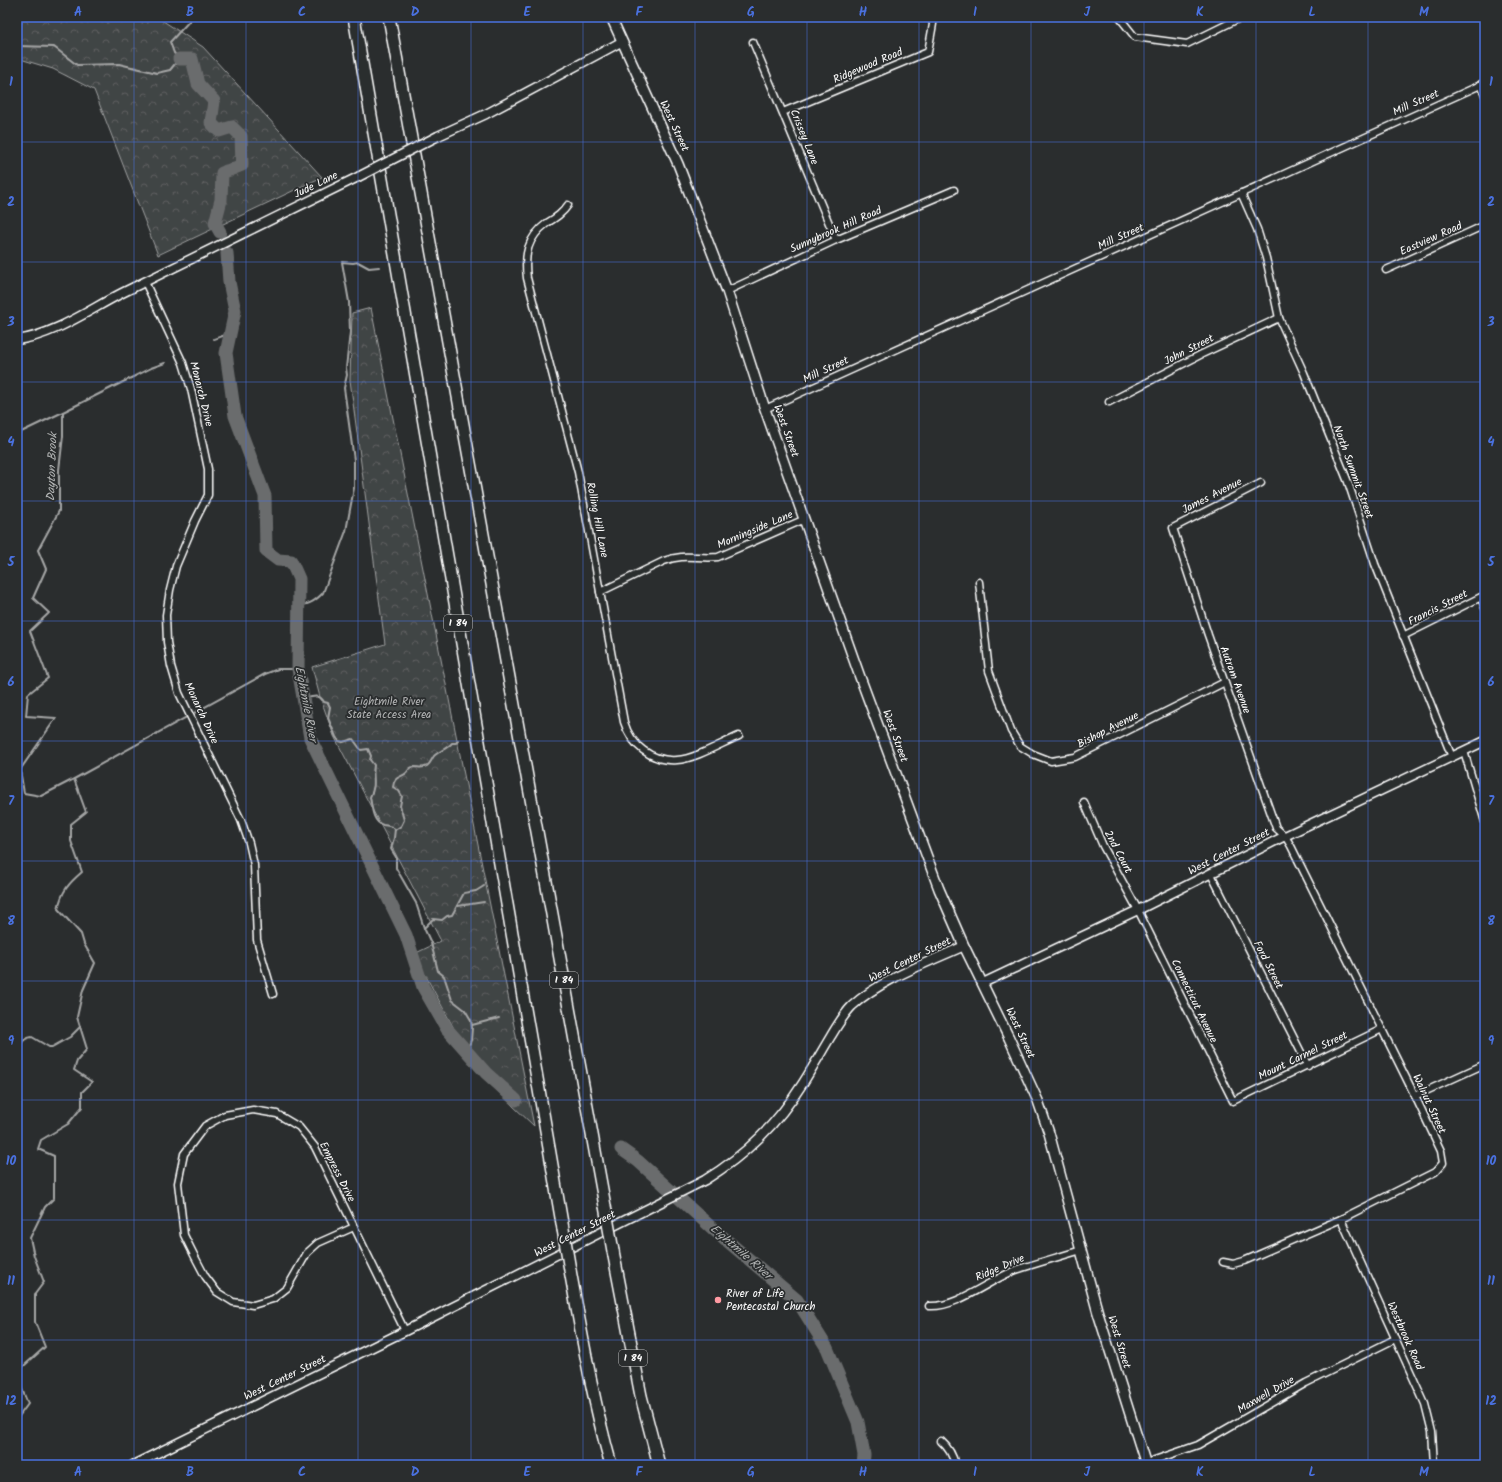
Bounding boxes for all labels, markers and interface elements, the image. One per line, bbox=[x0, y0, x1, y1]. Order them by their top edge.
text: A bbox=[74, 2, 82, 23]
text: B bbox=[186, 2, 194, 23]
text: C bbox=[298, 2, 306, 23]
text: D bbox=[411, 2, 420, 23]
text: E bbox=[523, 2, 531, 23]
text: F bbox=[635, 2, 643, 23]
text: G bbox=[747, 2, 755, 23]
text: H bbox=[859, 2, 868, 23]
text: I bbox=[973, 2, 977, 23]
text: J bbox=[1084, 2, 1091, 23]
text: K bbox=[1196, 2, 1204, 23]
text: L bbox=[1308, 2, 1316, 23]
text: M bbox=[1419, 2, 1429, 23]
street label: Ridgewood Road bbox=[830, 43, 906, 89]
text: 1 bbox=[9, 72, 13, 93]
text: 1 bbox=[1489, 72, 1493, 93]
street label: Mill Street bbox=[1390, 85, 1443, 121]
street label: West Street bbox=[654, 97, 694, 155]
street label: Crissey Lane bbox=[785, 106, 823, 168]
street label: Jude Lane bbox=[291, 167, 341, 203]
text: 2 bbox=[7, 192, 15, 213]
text: 2 bbox=[1487, 192, 1495, 213]
street label: Sunnybrook Hill Road bbox=[787, 201, 885, 258]
street label: Eastview Road bbox=[1397, 217, 1466, 261]
street label: Mill Street bbox=[1095, 219, 1148, 255]
text: 3 bbox=[6, 312, 15, 333]
text: 3 bbox=[1486, 312, 1495, 333]
street label: John Street bbox=[1161, 329, 1218, 370]
street label: Mill Street bbox=[800, 351, 853, 389]
street label: Monarch Drive bbox=[184, 360, 218, 428]
street label: West Street bbox=[768, 402, 804, 461]
street label: North Summit Street bbox=[1328, 423, 1379, 522]
water label: Dayton Brook bbox=[41, 430, 63, 502]
text: 4 bbox=[7, 432, 15, 453]
text: 4 bbox=[1487, 432, 1495, 453]
street label: James Avenue bbox=[1179, 473, 1245, 519]
street label: Rolling Hill Lane bbox=[581, 481, 613, 559]
street label: Morningside Lane bbox=[714, 506, 796, 554]
text: 5 bbox=[7, 552, 16, 573]
text: 5 bbox=[1487, 552, 1496, 573]
street label: Francis Street bbox=[1405, 585, 1472, 631]
road number: I 84 bbox=[444, 615, 472, 631]
street label: Autram Avenue bbox=[1214, 644, 1256, 716]
water label: Eightmile River bbox=[289, 665, 323, 746]
text: 6 bbox=[7, 672, 15, 693]
text: 6 bbox=[1487, 672, 1495, 693]
street label: Monarch Drive bbox=[179, 679, 223, 747]
park label: Eightmile River State Access Area bbox=[347, 693, 431, 724]
street label: West Street bbox=[877, 707, 913, 766]
street label: Bishop Avenue bbox=[1074, 707, 1142, 753]
text: 7 bbox=[8, 791, 15, 812]
text: 7 bbox=[1488, 791, 1495, 812]
street label: West Center Street bbox=[1185, 823, 1274, 880]
street label: 2nd Court bbox=[1099, 827, 1137, 878]
text: 8 bbox=[7, 911, 15, 932]
text: 8 bbox=[1487, 911, 1495, 932]
street label: West Center Street bbox=[866, 932, 955, 988]
street label: Ford Street bbox=[1248, 938, 1288, 993]
street label: Connecticut Avenue bbox=[1166, 956, 1222, 1046]
road number: I 84 bbox=[550, 972, 578, 988]
street label: West Street bbox=[1000, 1004, 1040, 1062]
street label: Mount Carmel Street bbox=[1255, 1026, 1351, 1085]
text: 9 bbox=[8, 1031, 15, 1052]
text: 9 bbox=[1488, 1031, 1495, 1052]
street label: Walnut Street bbox=[1407, 1071, 1451, 1138]
street label: Empress Drive bbox=[314, 1139, 360, 1205]
text: 10 bbox=[6, 1151, 17, 1172]
text: 10 bbox=[1486, 1151, 1497, 1172]
street label: West Center Street bbox=[531, 1205, 620, 1262]
water label: Eightmile River bbox=[706, 1220, 778, 1286]
street label: Ridge Drive bbox=[973, 1250, 1028, 1286]
text: 11 bbox=[7, 1271, 15, 1292]
text: 11 bbox=[1487, 1271, 1495, 1292]
place label: River of Life Pentecostal Church bbox=[726, 1285, 815, 1316]
marker: River of Life Pentecostal Church bbox=[713, 1295, 723, 1305]
street label: Westbrook Road bbox=[1382, 1299, 1428, 1374]
street label: West Street bbox=[1102, 1313, 1136, 1372]
street label: West Center Street bbox=[241, 1350, 330, 1406]
road number: I 84 bbox=[619, 1350, 647, 1366]
street label: Maxwell Drive bbox=[1234, 1371, 1298, 1419]
text: 12 bbox=[5, 1391, 17, 1412]
text: 12 bbox=[1485, 1391, 1497, 1412]
text: A bbox=[74, 1462, 82, 1482]
text: B bbox=[186, 1462, 194, 1482]
text: C bbox=[298, 1462, 306, 1482]
text: D bbox=[411, 1462, 420, 1482]
text: E bbox=[523, 1462, 531, 1482]
text: F bbox=[635, 1462, 643, 1482]
text: G bbox=[747, 1462, 755, 1482]
text: H bbox=[859, 1462, 868, 1482]
text: I bbox=[973, 1462, 977, 1482]
text: J bbox=[1084, 1462, 1091, 1482]
text: K bbox=[1196, 1462, 1204, 1482]
text: L bbox=[1308, 1462, 1316, 1482]
text: M bbox=[1419, 1462, 1429, 1482]

